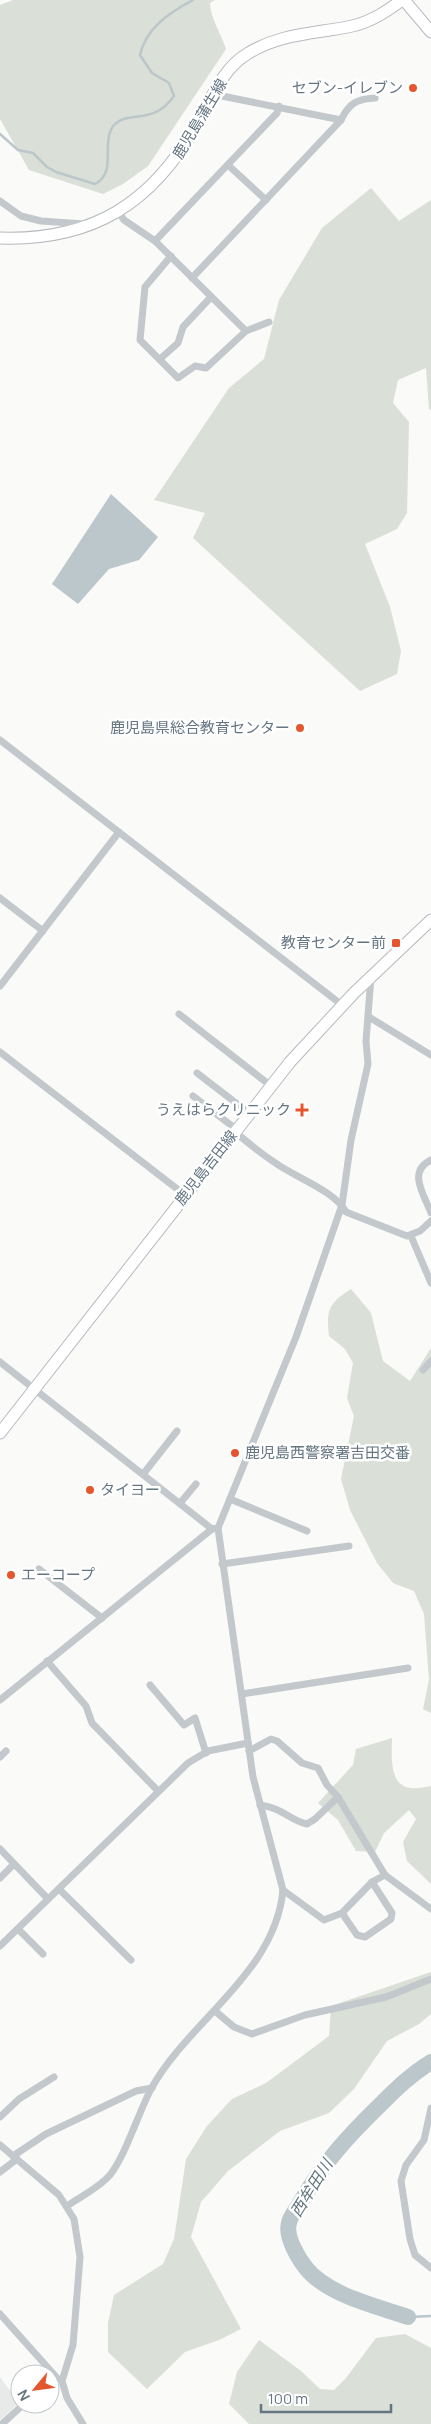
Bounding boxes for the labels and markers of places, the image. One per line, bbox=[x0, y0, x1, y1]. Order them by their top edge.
place label: セブン-イレブン bbox=[292, 77, 403, 98]
marker: セブン-イレブン bbox=[407, 82, 419, 94]
place label: 鹿児島県総合教育センター bbox=[110, 717, 290, 738]
marker: 鹿児島県総合教育センター bbox=[294, 722, 306, 734]
place label: 教育センター前 bbox=[281, 932, 386, 953]
marker: 教育センター前 bbox=[390, 937, 402, 949]
place label: うえはらクリニック bbox=[156, 1099, 291, 1120]
marker: うえはらクリニック bbox=[295, 1103, 309, 1117]
place label: 鹿児島西警察署吉田交番 bbox=[245, 1442, 410, 1463]
marker: 鹿児島西警察署吉田交番 bbox=[229, 1447, 241, 1459]
place label: タイヨー bbox=[100, 1479, 160, 1500]
marker: タイヨー bbox=[84, 1484, 96, 1496]
place label: エーコープ bbox=[21, 1564, 95, 1585]
marker: エーコープ bbox=[5, 1569, 17, 1581]

